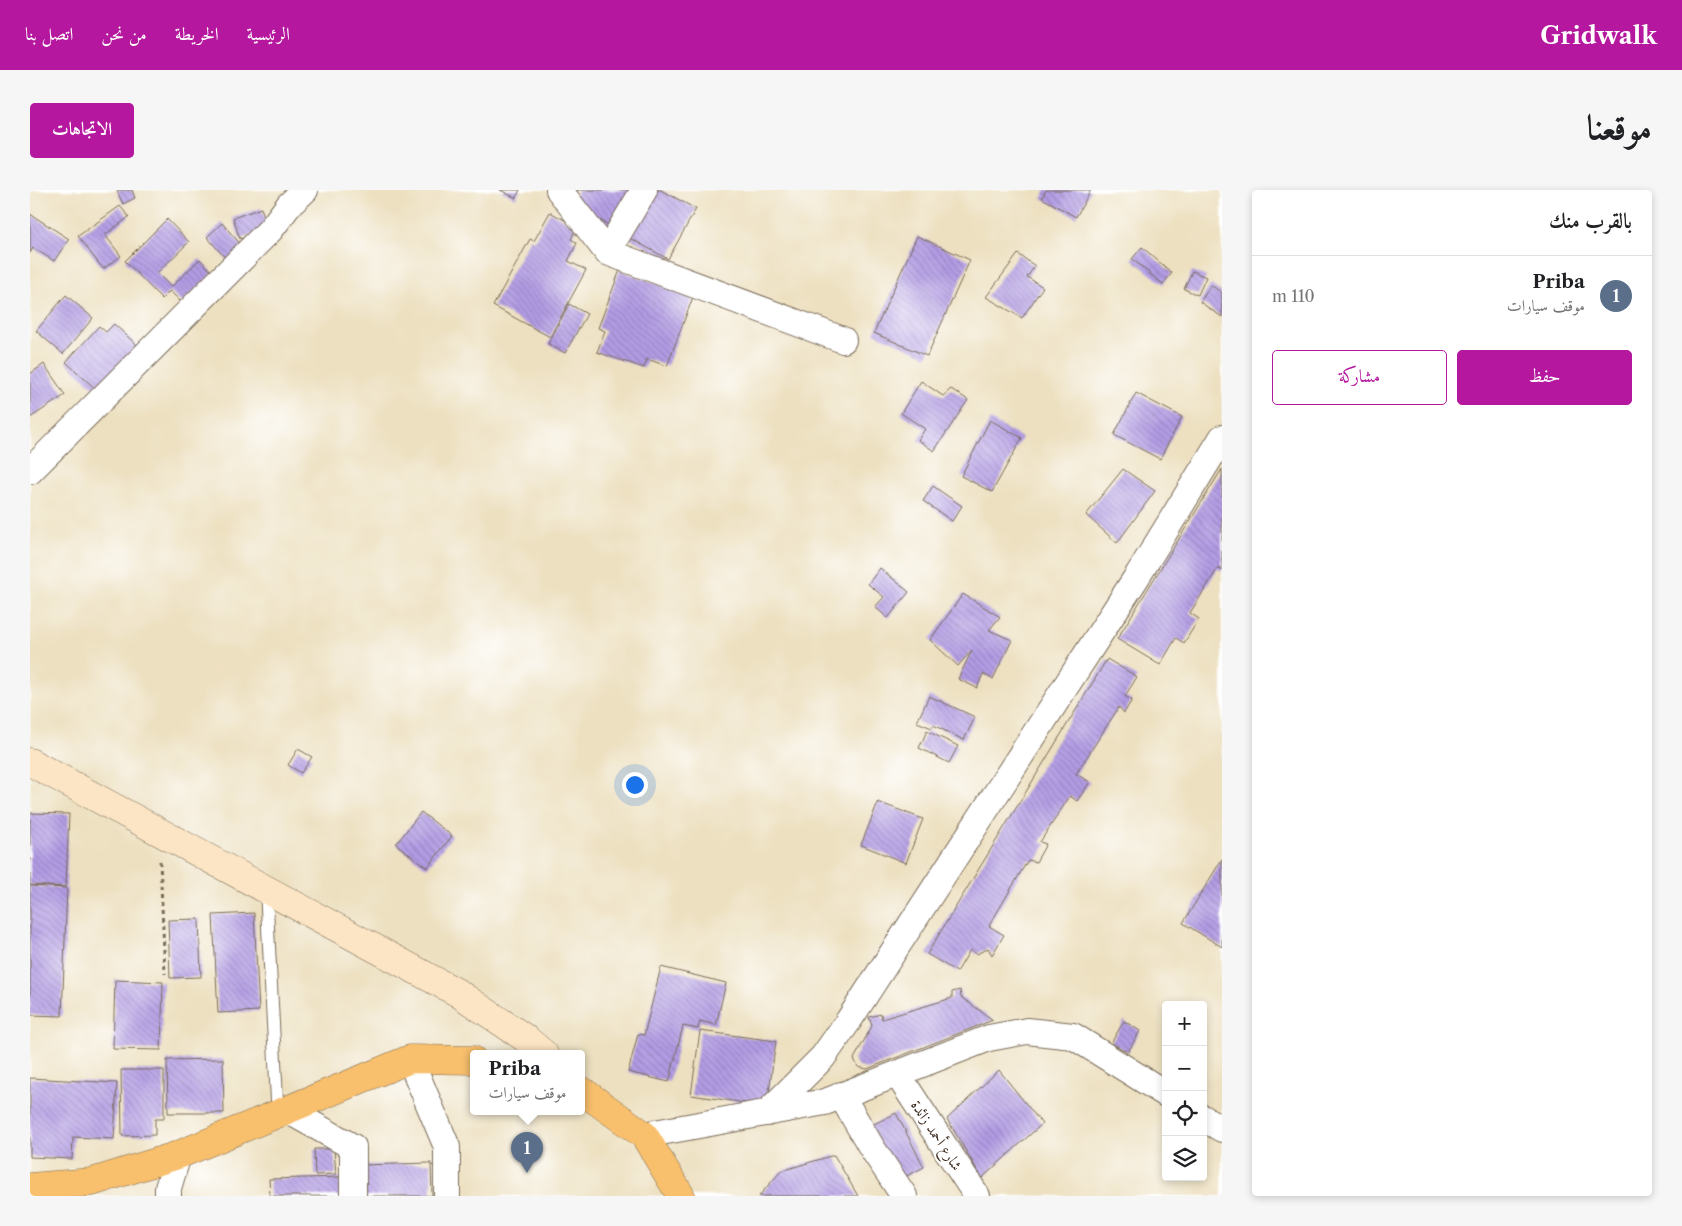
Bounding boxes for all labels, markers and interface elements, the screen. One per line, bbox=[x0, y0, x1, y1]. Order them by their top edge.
text: Gridwalk bbox=[1540, 21, 1657, 50]
text: اتصل بنا bbox=[25, 23, 73, 45]
text: من نحن bbox=[101, 23, 147, 45]
text: الخريطة bbox=[175, 23, 219, 45]
text: الرئيسية bbox=[247, 23, 290, 45]
button: الاتجاهات bbox=[30, 103, 134, 158]
text: موقعنا bbox=[1587, 105, 1652, 148]
text: بالقرب منك bbox=[1549, 208, 1632, 233]
text: Priba bbox=[1533, 270, 1585, 293]
text: 110 m bbox=[1272, 286, 1315, 306]
text: 1 bbox=[1612, 286, 1620, 306]
text: موقف سيارات bbox=[1507, 295, 1585, 315]
button: مشاركة bbox=[1272, 350, 1447, 405]
button: حفظ bbox=[1457, 350, 1632, 405]
your location bbox=[622, 772, 648, 798]
map controls bbox=[1162, 1001, 1207, 1181]
button: + bbox=[1162, 1001, 1207, 1046]
button: − bbox=[1162, 1046, 1207, 1091]
popup bbox=[470, 1050, 585, 1115]
text: Priba bbox=[488, 1057, 541, 1080]
text: موقف سيارات bbox=[488, 1082, 567, 1102]
button: locate bbox=[1162, 1091, 1207, 1136]
street label: شارع أحمد زائدة bbox=[904, 1096, 968, 1176]
pin: 1 bbox=[511, 1132, 543, 1173]
button: layers bbox=[1162, 1136, 1207, 1181]

